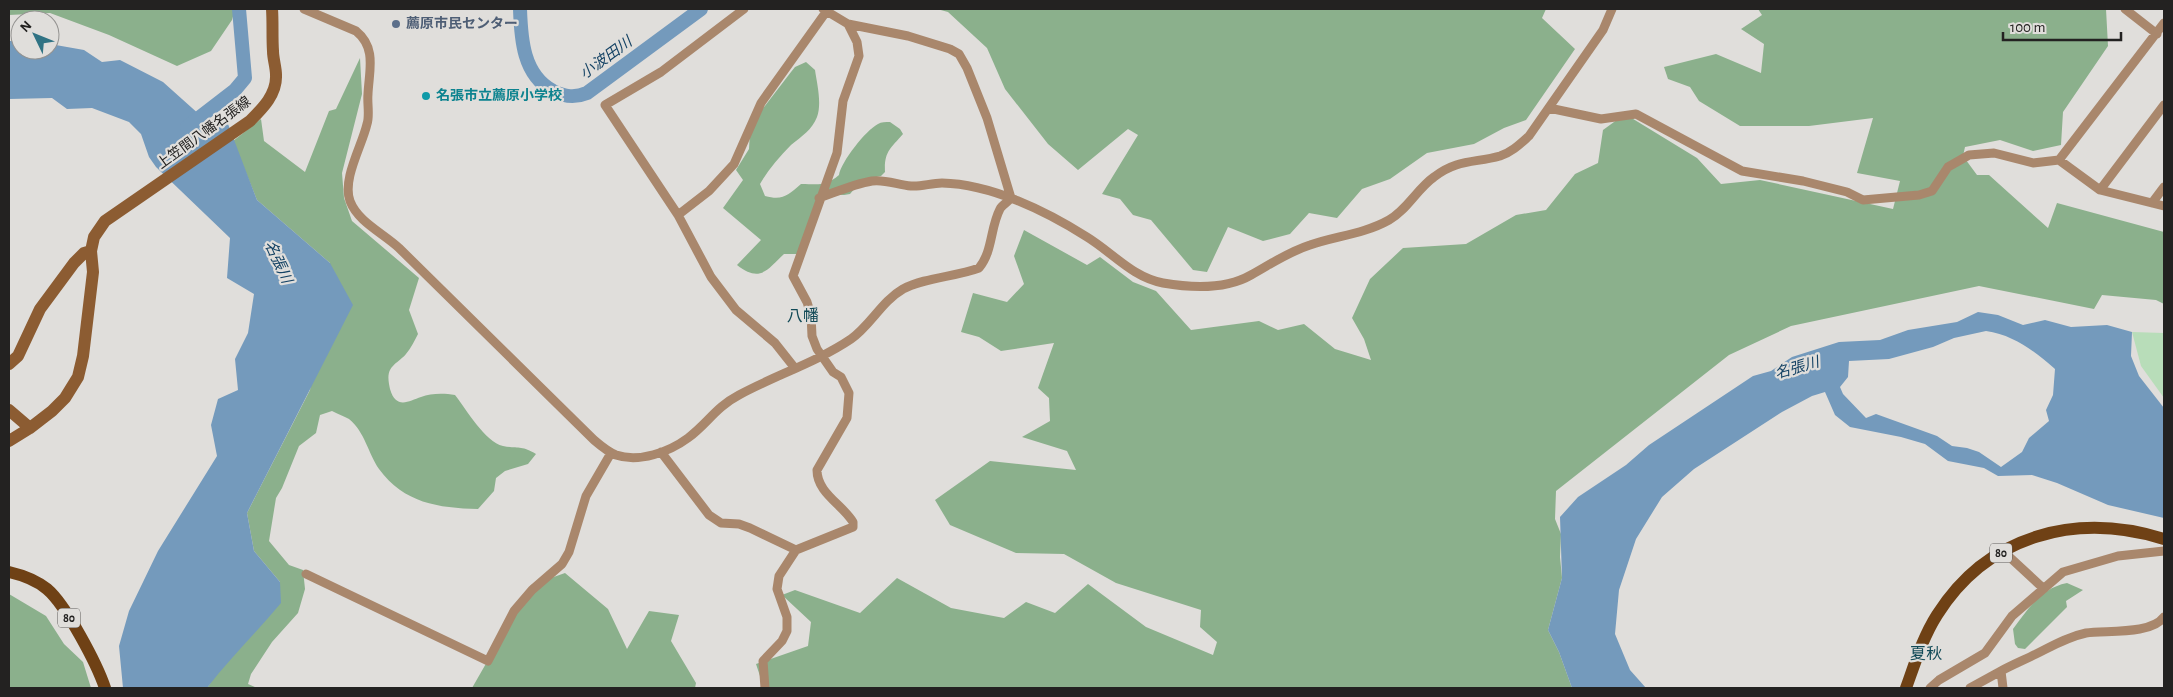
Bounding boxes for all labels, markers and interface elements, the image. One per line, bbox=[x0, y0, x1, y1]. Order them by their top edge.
north arrow bbox=[10, 10, 60, 60]
scale bar bbox=[2003, 10, 2120, 42]
place label: 薦原市民センター bbox=[406, 16, 518, 31]
text: N bbox=[18, 18, 35, 35]
marker: 薦原市民センター bbox=[390, 18, 402, 30]
text: 100 m bbox=[2010, 20, 2045, 35]
water label: 小波田川 bbox=[577, 32, 636, 82]
place label: 名張市立薦原小学校 bbox=[436, 88, 562, 103]
marker: 名張市立薦原小学校 bbox=[420, 90, 432, 102]
street label: 上笠間八幡名張線 bbox=[154, 94, 253, 172]
water label: 名張川 bbox=[262, 238, 296, 287]
district label: 八幡 bbox=[787, 307, 819, 324]
water label: 名張川 bbox=[1773, 353, 1823, 381]
road number: 80 bbox=[1990, 544, 2012, 562]
road number: 80 bbox=[58, 608, 80, 628]
district label: 夏秋 bbox=[1910, 645, 1942, 662]

